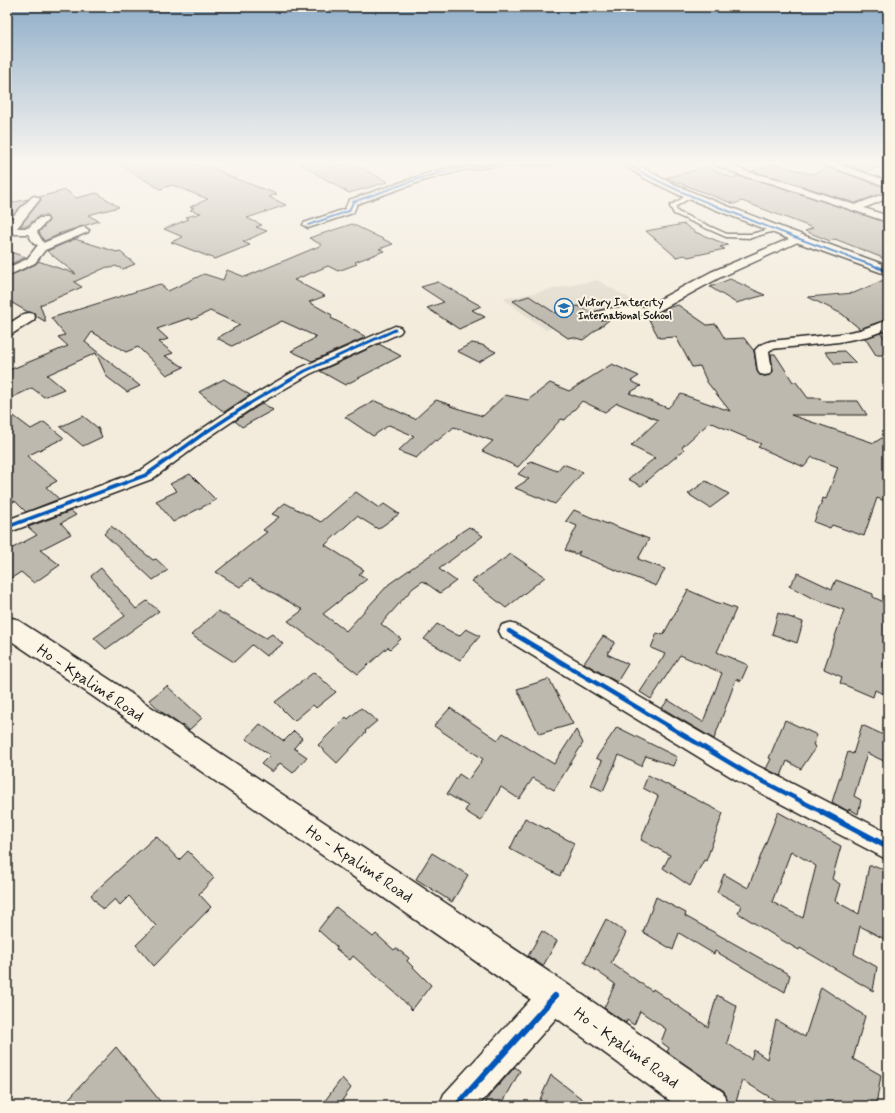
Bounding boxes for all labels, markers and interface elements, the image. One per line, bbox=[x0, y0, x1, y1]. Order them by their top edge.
place label: Victory Intercity International School bbox=[578, 296, 672, 323]
school or university icon: Victory Intercity International School bbox=[553, 297, 575, 319]
street label: Ho - Kpalimé Road bbox=[32, 640, 148, 727]
street label: Ho - Kpalimé Road bbox=[301, 821, 417, 908]
street label: Ho - Kpalimé Road bbox=[569, 1003, 683, 1093]

